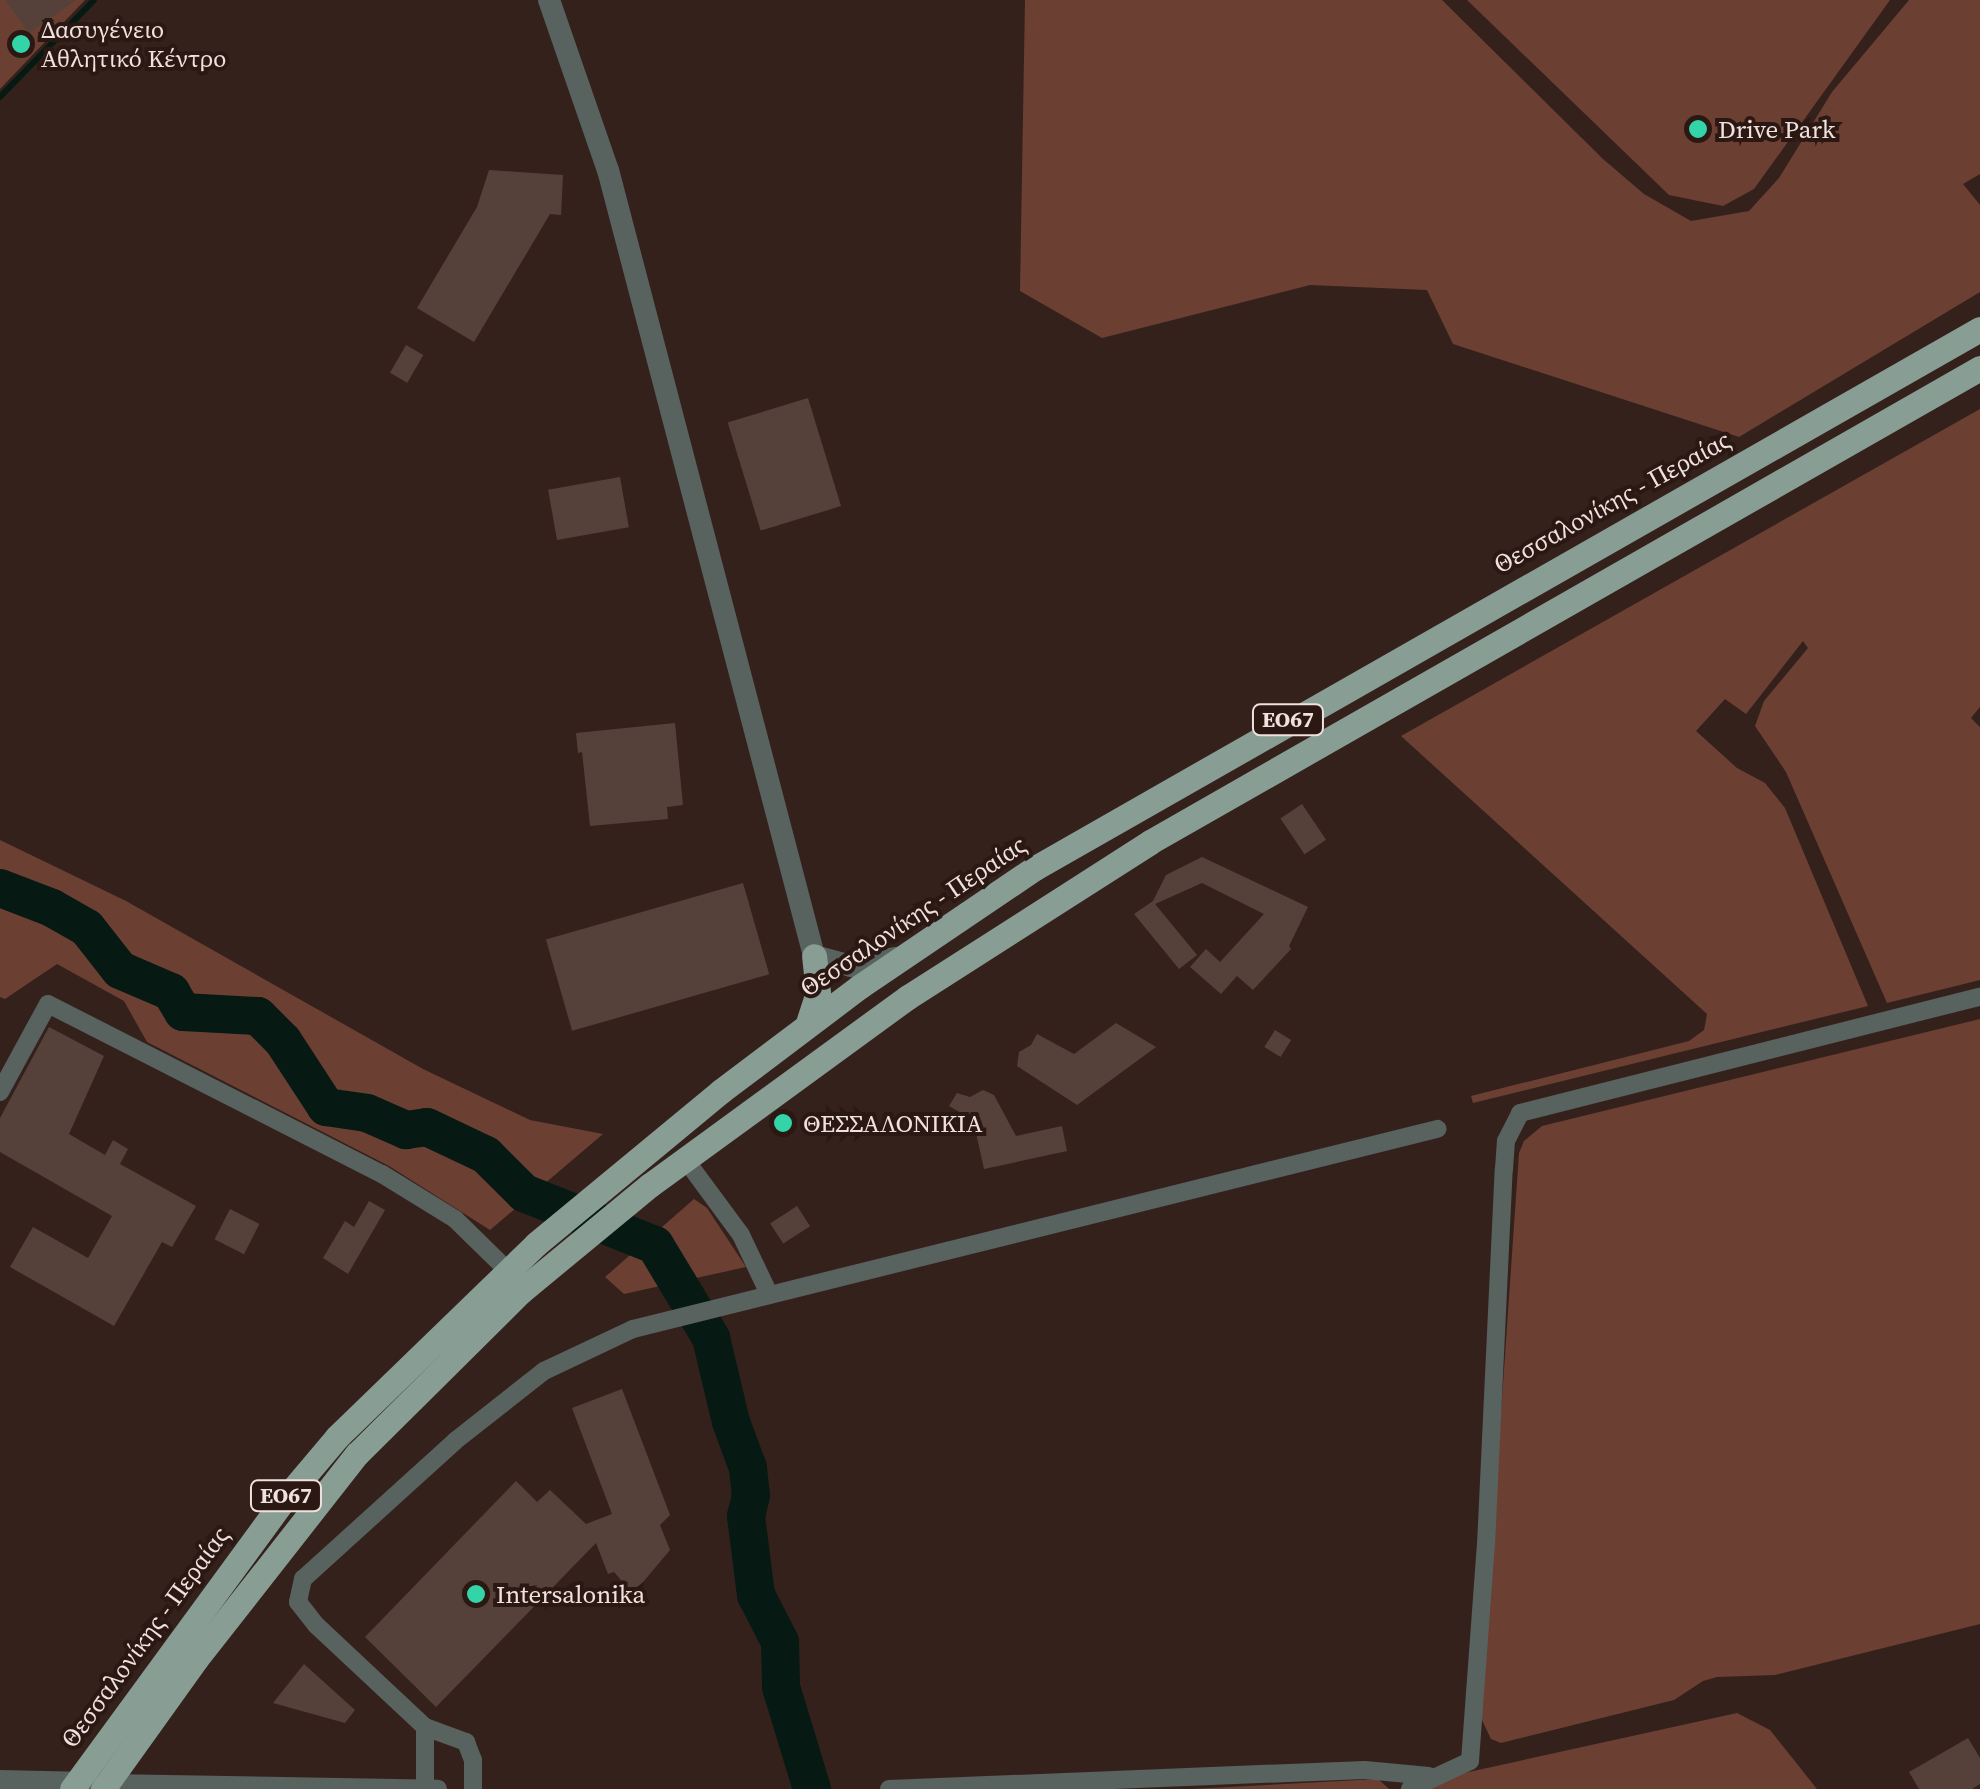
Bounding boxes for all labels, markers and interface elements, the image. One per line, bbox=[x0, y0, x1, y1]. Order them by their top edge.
place label: Δασυγένειο Αθλητικό Κέντρο bbox=[41, 15, 226, 74]
marker: Δασυγένειο Αθλητικό Κέντρο bbox=[10, 33, 32, 55]
place label: Drive Park bbox=[1718, 114, 1835, 144]
marker: Drive Park bbox=[1687, 118, 1709, 140]
street label: Θεσσαλονίκης - Περαίας bbox=[1488, 424, 1736, 580]
road number: ΕΟ67 bbox=[1250, 703, 1326, 737]
street label: Θεσσαλονίκης - Περαίας bbox=[794, 829, 1032, 1003]
place label: ΘΕΣΣΑΛΟΝΙΚΙΑ bbox=[803, 1108, 983, 1138]
marker: ΘΕΣΣΑΛΟΝΙΚΙΑ bbox=[772, 1112, 794, 1134]
road number: ΕΟ67 bbox=[248, 1479, 324, 1513]
street label: Θεσσαλονίκης - Περαίας bbox=[55, 1521, 235, 1753]
place label: Intersalonika bbox=[496, 1579, 645, 1609]
marker: Intersalonika bbox=[465, 1583, 487, 1605]

